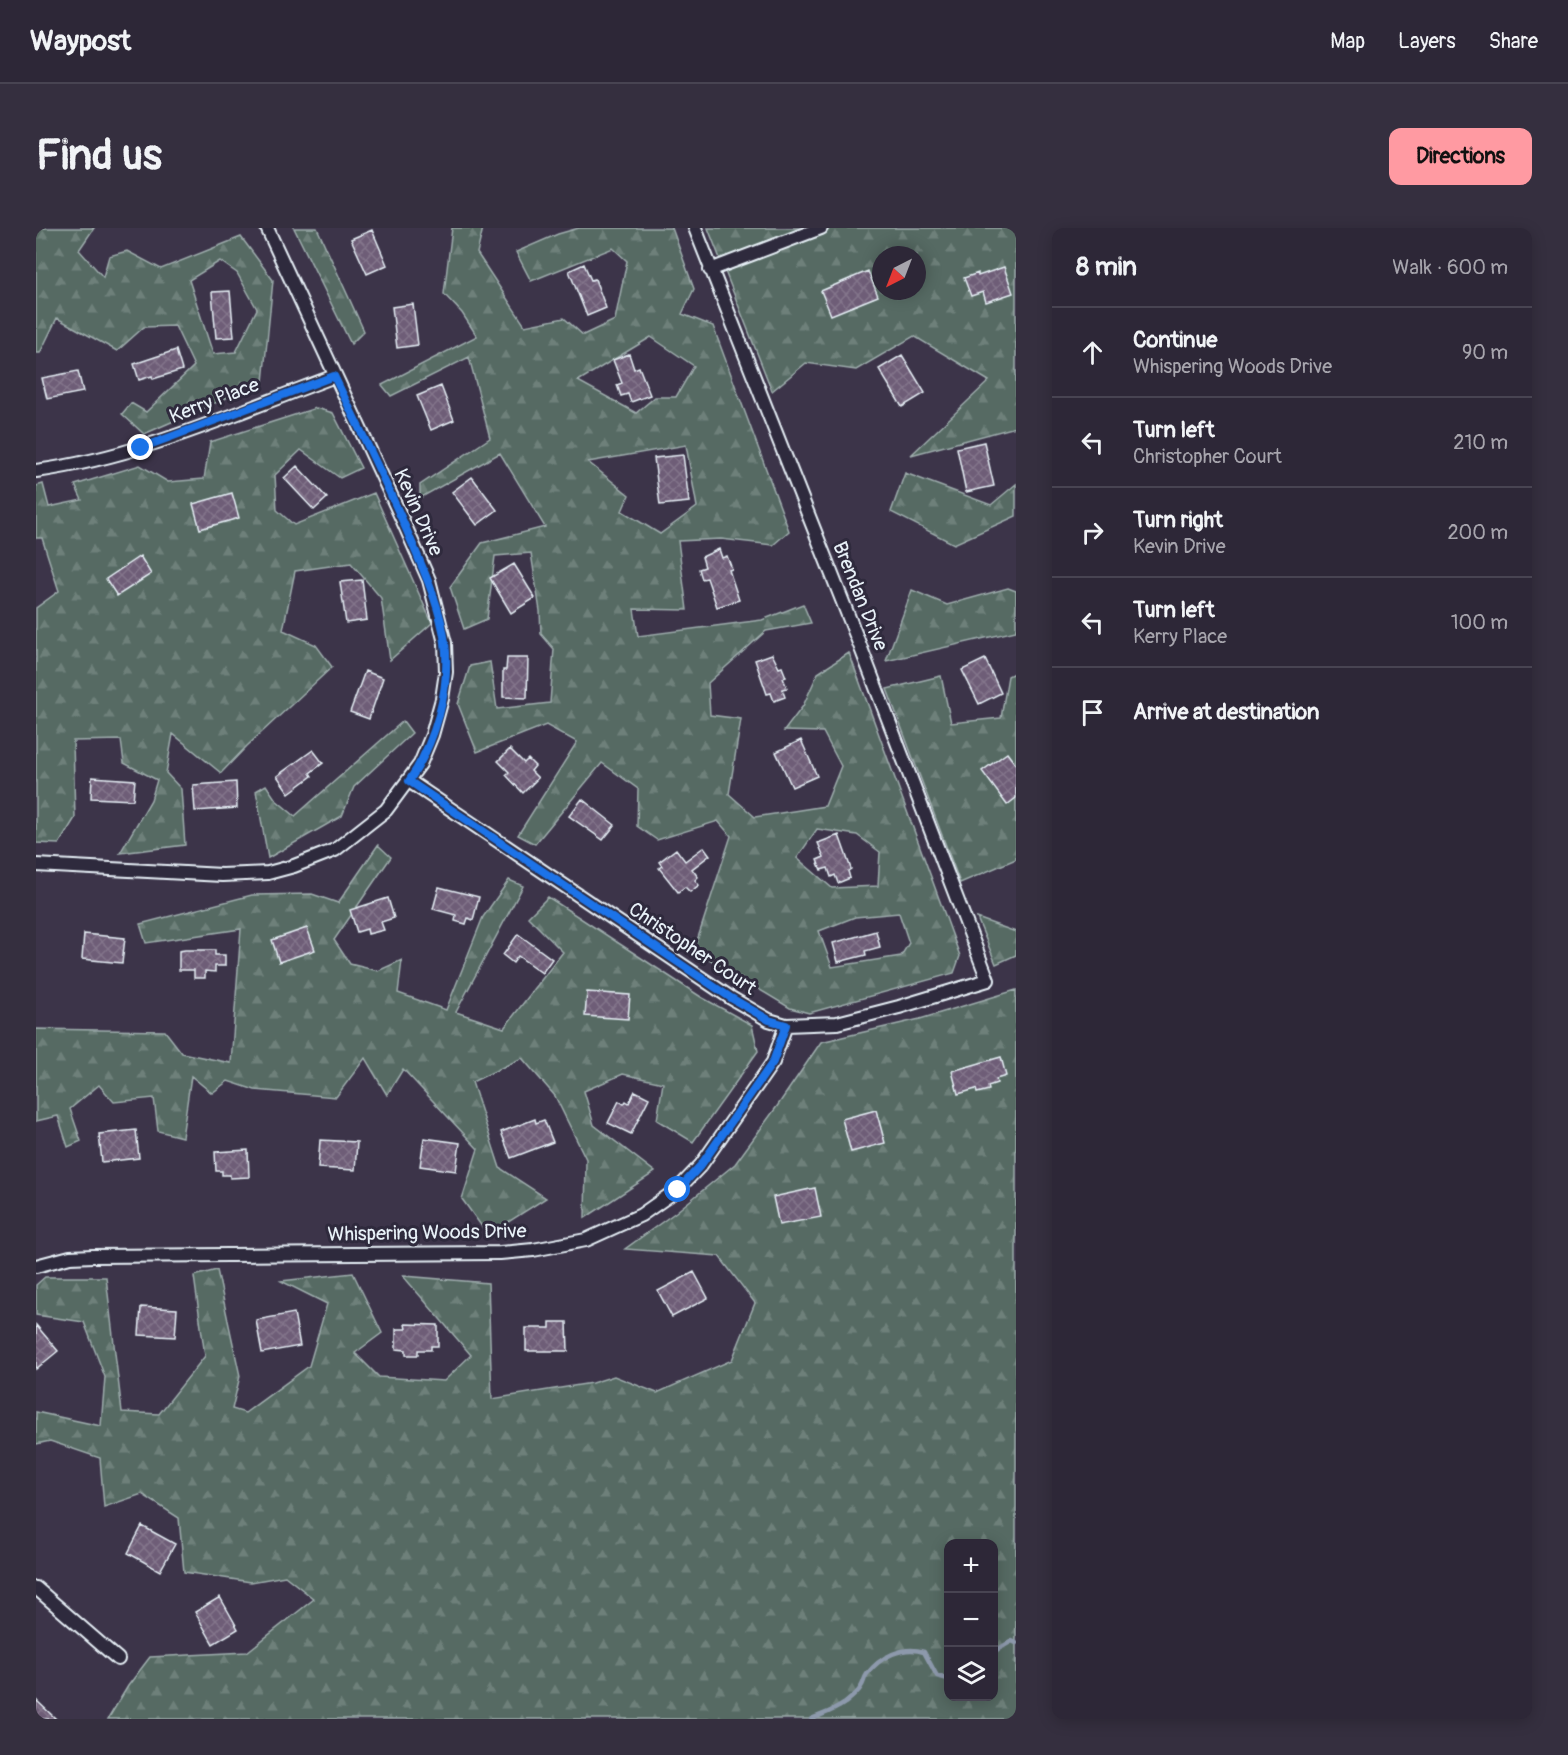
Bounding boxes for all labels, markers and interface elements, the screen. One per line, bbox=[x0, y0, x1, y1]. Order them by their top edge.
text: Waypost bbox=[30, 24, 131, 59]
text: Map bbox=[1330, 28, 1365, 55]
text: Layers bbox=[1398, 28, 1456, 55]
text: Share bbox=[1489, 28, 1538, 55]
button: Directions bbox=[1389, 128, 1532, 185]
text: Find us bbox=[36, 130, 162, 182]
north arrow bbox=[872, 246, 926, 300]
text: 8 min bbox=[1076, 251, 1137, 283]
text: Walk · 600 m bbox=[1392, 255, 1508, 280]
text: Continue bbox=[1133, 326, 1217, 354]
icon: ahead bbox=[1076, 336, 1109, 369]
text: 90 m bbox=[1462, 340, 1508, 365]
text: Whispering Woods Drive bbox=[1133, 354, 1332, 379]
street label: Kerry Place bbox=[166, 372, 263, 429]
text: Turn left bbox=[1133, 416, 1215, 444]
icon: left bbox=[1076, 426, 1109, 459]
text: 210 m bbox=[1453, 430, 1508, 455]
route end bbox=[127, 434, 153, 460]
text: Christopher Court bbox=[1133, 444, 1282, 469]
street label: Kevin Drive bbox=[388, 465, 449, 560]
text: Turn right bbox=[1133, 506, 1223, 534]
icon: right bbox=[1076, 516, 1109, 549]
text: 200 m bbox=[1447, 520, 1508, 545]
text: Kevin Drive bbox=[1133, 534, 1226, 559]
street label: Brendan Drive bbox=[827, 538, 894, 655]
text: Turn left bbox=[1133, 596, 1215, 624]
icon: left bbox=[1076, 606, 1109, 639]
text: 100 m bbox=[1451, 610, 1508, 635]
text: Kerry Place bbox=[1133, 624, 1227, 649]
icon: arrive bbox=[1076, 696, 1109, 729]
text: Arrive at destination bbox=[1133, 698, 1319, 726]
street label: Christopher Court bbox=[624, 896, 762, 1001]
route start bbox=[664, 1176, 690, 1202]
street label: Whispering Woods Drive bbox=[327, 1218, 527, 1247]
map controls bbox=[944, 1539, 998, 1701]
button: + bbox=[944, 1539, 998, 1593]
button: − bbox=[944, 1593, 998, 1647]
button: layers bbox=[944, 1647, 998, 1701]

